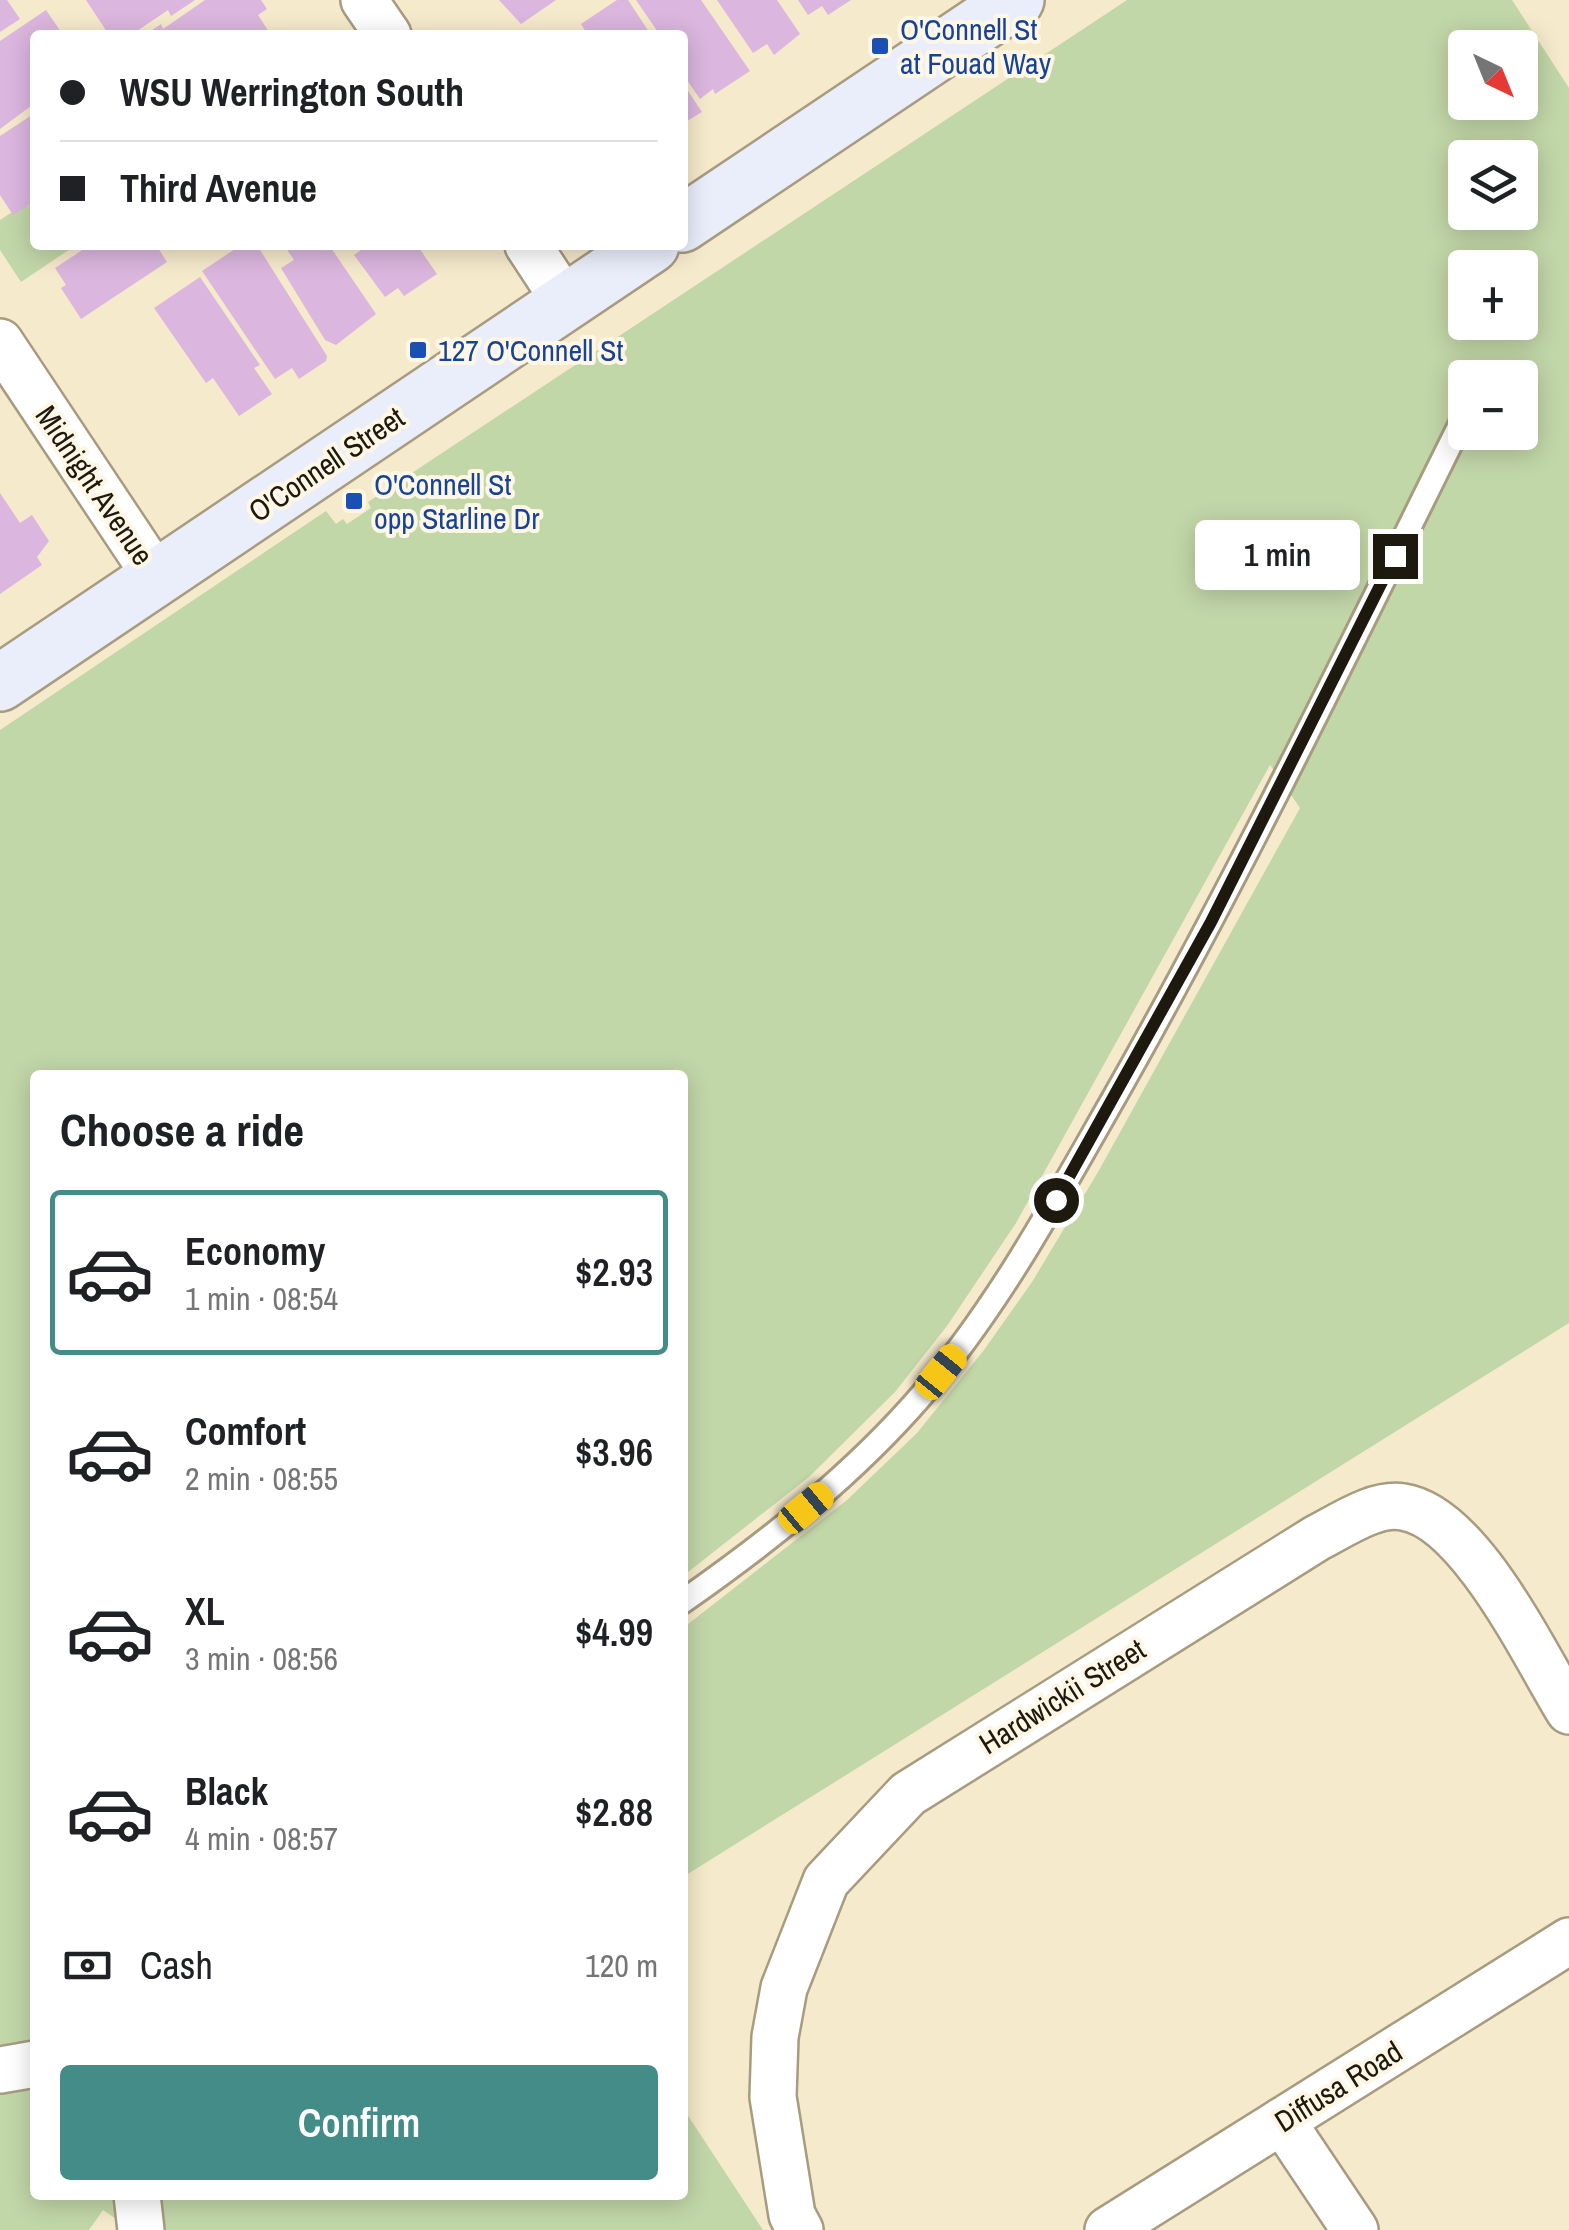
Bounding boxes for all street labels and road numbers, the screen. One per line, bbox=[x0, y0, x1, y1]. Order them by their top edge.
street label: Midnight Avenue bbox=[27, 397, 163, 573]
street label: O'Connell Street bbox=[240, 397, 412, 531]
street label: Hardwickii Street bbox=[971, 1629, 1153, 1763]
street label: Diffusa Road bbox=[1267, 2031, 1409, 2141]

